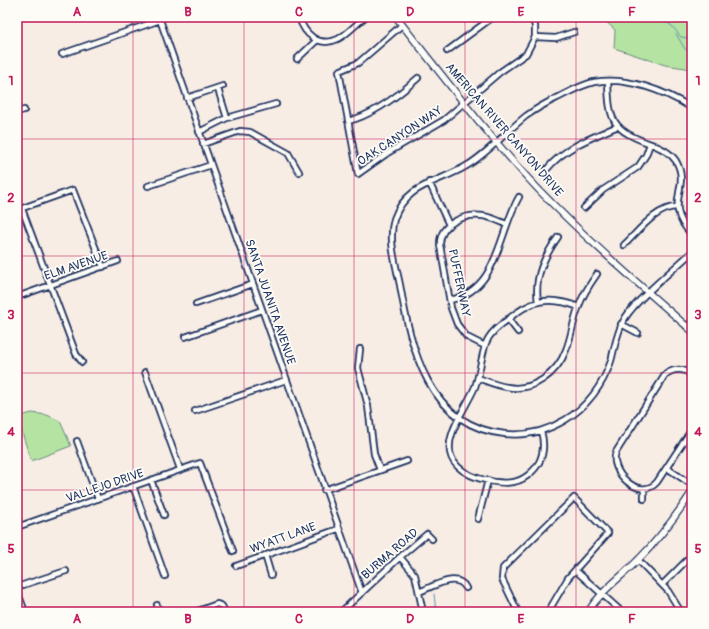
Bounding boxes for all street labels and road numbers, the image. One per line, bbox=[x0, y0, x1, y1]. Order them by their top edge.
street label: AMERICAN RIVER CANYON DRIVE bbox=[442, 60, 566, 200]
street label: OAK CANYON WAY bbox=[355, 103, 445, 169]
street label: SANTA JUANITA AVENUE bbox=[242, 237, 298, 367]
street label: ELM AVENUE bbox=[42, 248, 110, 284]
street label: PUFFER WAY bbox=[444, 248, 474, 318]
street label: VALLEJO DRIVE bbox=[64, 466, 146, 506]
street label: WYATT LANE bbox=[248, 519, 318, 557]
street label: BURMA ROAD bbox=[358, 525, 422, 583]

